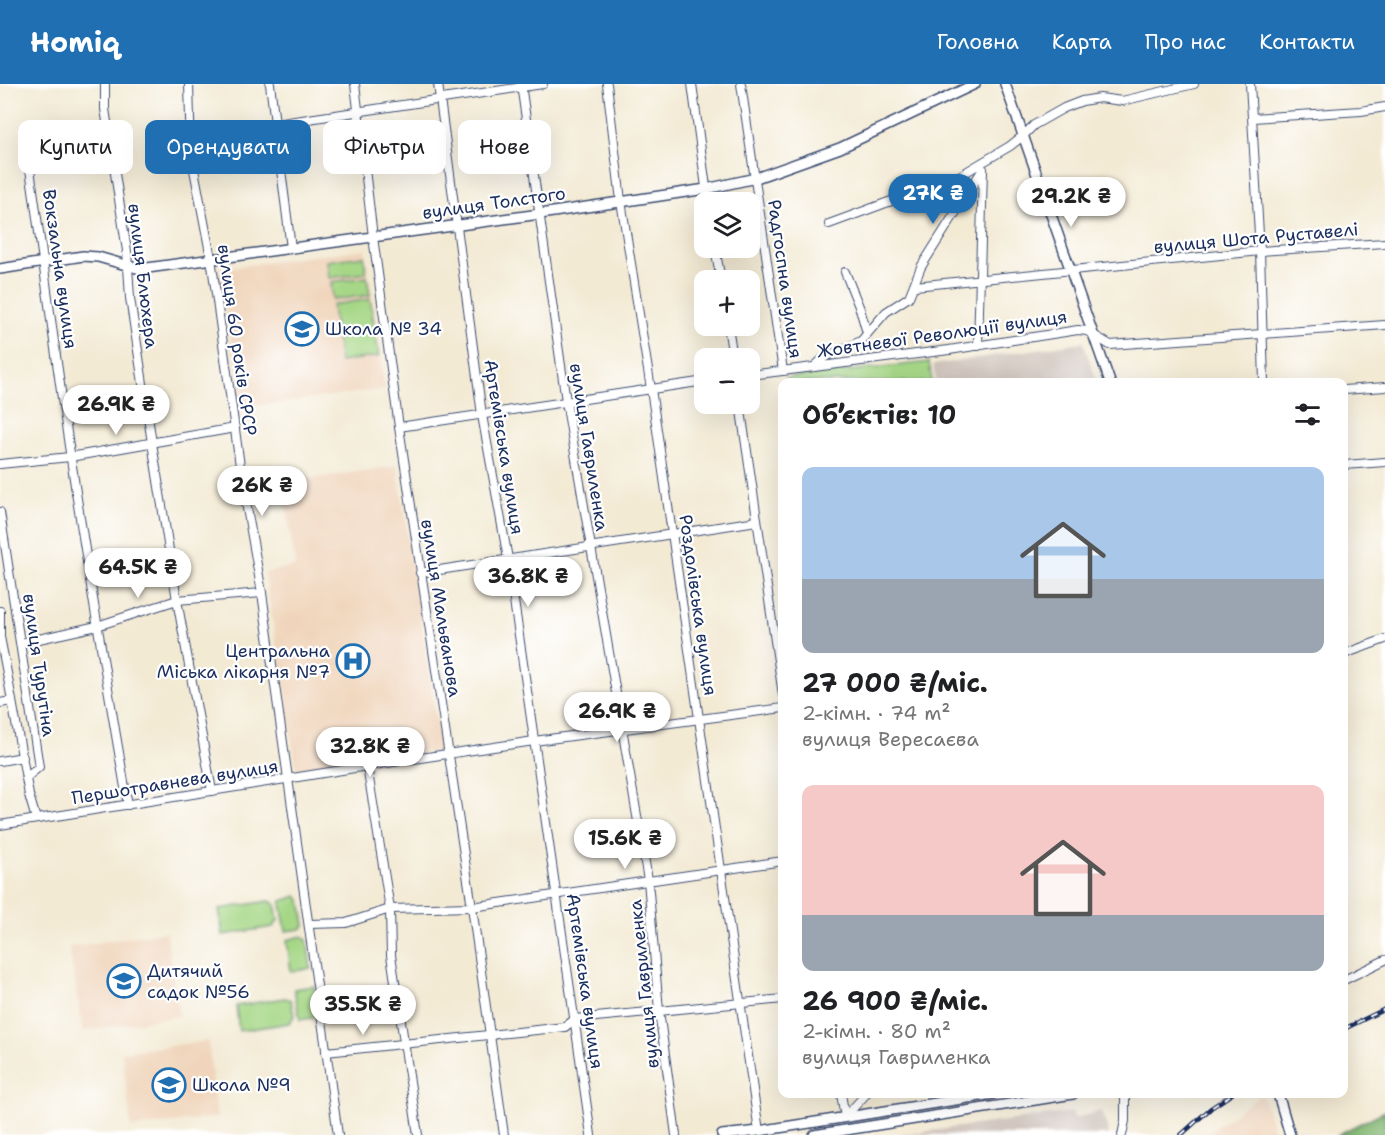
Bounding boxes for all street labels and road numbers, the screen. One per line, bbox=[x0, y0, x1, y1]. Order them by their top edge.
street label: вулиця Толстого bbox=[421, 181, 567, 225]
street label: Вокзальна вулиця bbox=[37, 188, 83, 350]
street label: Радгоспна вулиця bbox=[762, 198, 808, 360]
street label: вулиця Блюхера bbox=[122, 202, 164, 350]
street label: вулиця Шота Руставелі bbox=[1153, 217, 1359, 259]
street label: вулиця 60 років СРСР bbox=[212, 243, 262, 437]
street label: Жовтневої Революції вулиця bbox=[815, 305, 1069, 363]
street label: Артемівська вулиця bbox=[478, 358, 530, 536]
street label: вулиця Гавриленка bbox=[564, 361, 614, 533]
street label: Роздолівська вулиця bbox=[673, 513, 723, 697]
street label: вулиця Мальванова bbox=[415, 517, 467, 699]
street label: вулиця Турутіна bbox=[17, 592, 61, 738]
street label: Першотравнева вулиця bbox=[70, 754, 280, 810]
street label: Артемівська вулиця bbox=[561, 892, 609, 1070]
street label: вулиця Гавриленка bbox=[623, 898, 665, 1070]

